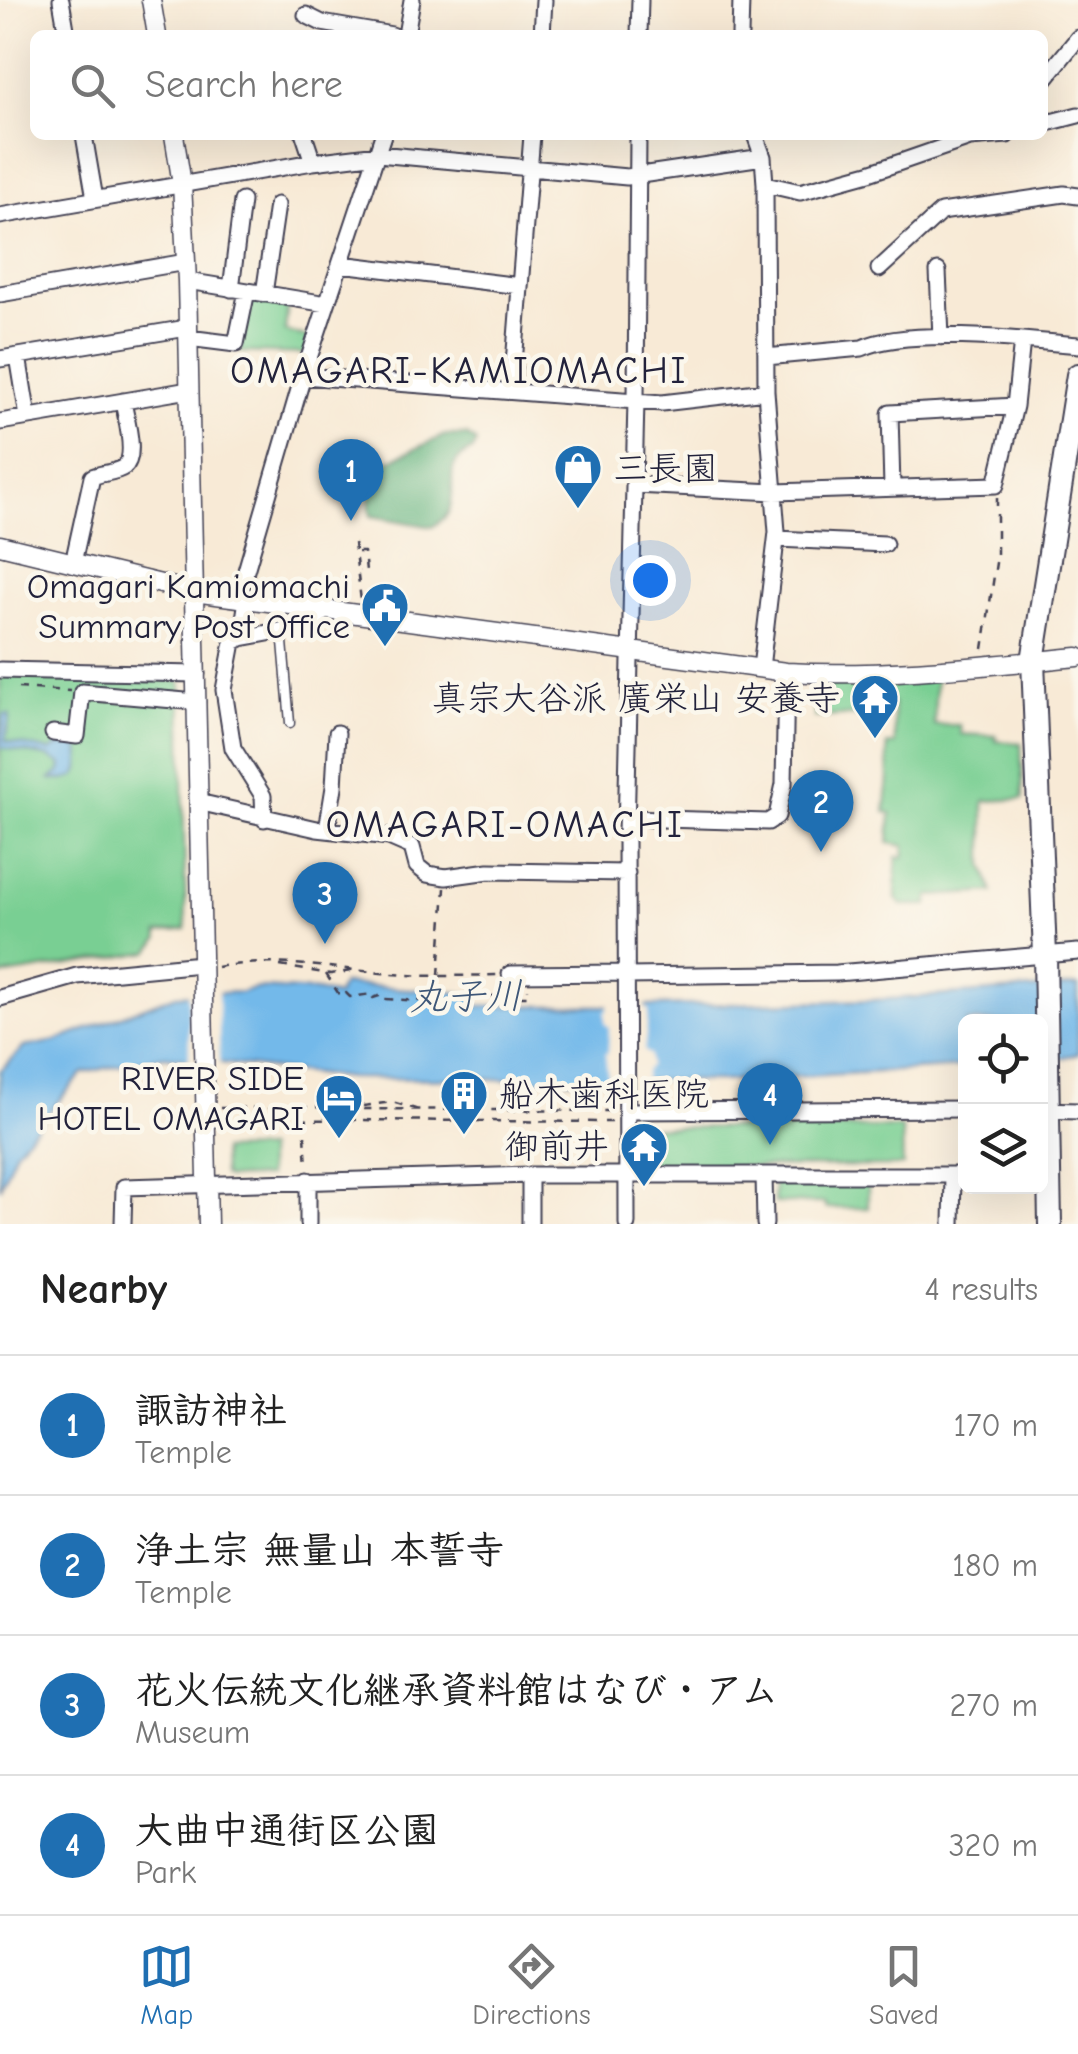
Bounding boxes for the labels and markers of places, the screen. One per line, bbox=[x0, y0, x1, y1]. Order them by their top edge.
pin: 1 bbox=[318, 438, 384, 521]
shop icon: 三長園 bbox=[552, 442, 604, 510]
place label: 三長園 bbox=[613, 448, 718, 489]
place label: Omagari Kamiomachi Summary Post Office bbox=[27, 566, 350, 647]
public building icon: Omagari Kamiomachi Summary Post Office bbox=[359, 580, 411, 648]
temple icon: 真宗大谷派 廣栄山 安養寺 bbox=[849, 672, 901, 740]
place label: 真宗大谷派 廣栄山 安養寺 bbox=[432, 678, 840, 719]
pin: 2 bbox=[788, 770, 854, 852]
pin: 3 bbox=[292, 862, 358, 944]
place label: RIVER SIDE HOTEL OMAGARI bbox=[37, 1058, 304, 1139]
pin: 4 bbox=[738, 1062, 802, 1145]
building icon: 船木歯科医院 bbox=[438, 1068, 490, 1136]
hotel icon: RIVER SIDE HOTEL OMAGARI bbox=[313, 1072, 365, 1140]
place label: 船木歯科医院 bbox=[499, 1074, 709, 1115]
temple icon: 御前井 bbox=[618, 1120, 670, 1188]
place label: 御前井 bbox=[504, 1126, 609, 1167]

